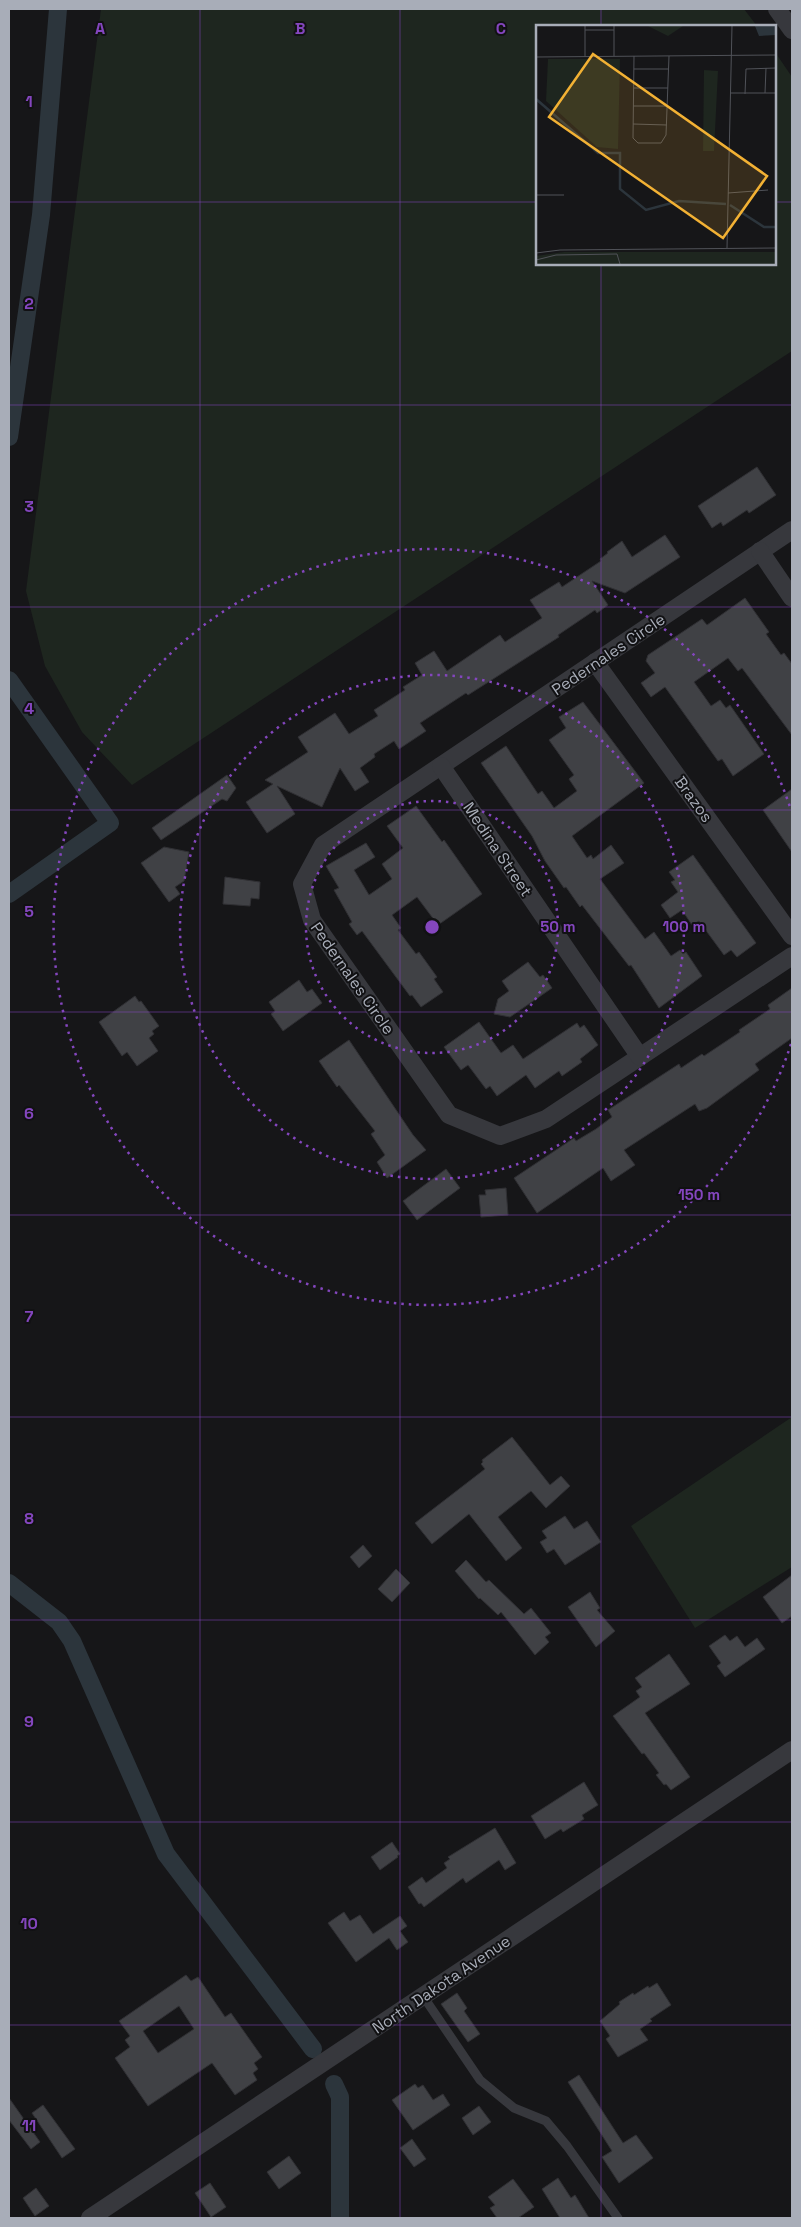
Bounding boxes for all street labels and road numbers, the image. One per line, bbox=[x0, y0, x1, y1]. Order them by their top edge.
street label: Pedernales Circle bbox=[547, 609, 669, 700]
street label: Brazos bbox=[670, 772, 717, 826]
street label: Medina Street bbox=[458, 798, 537, 901]
street label: Pedernales Circle bbox=[306, 918, 399, 1039]
street label: North Dakota Avenue bbox=[368, 1930, 514, 2039]

